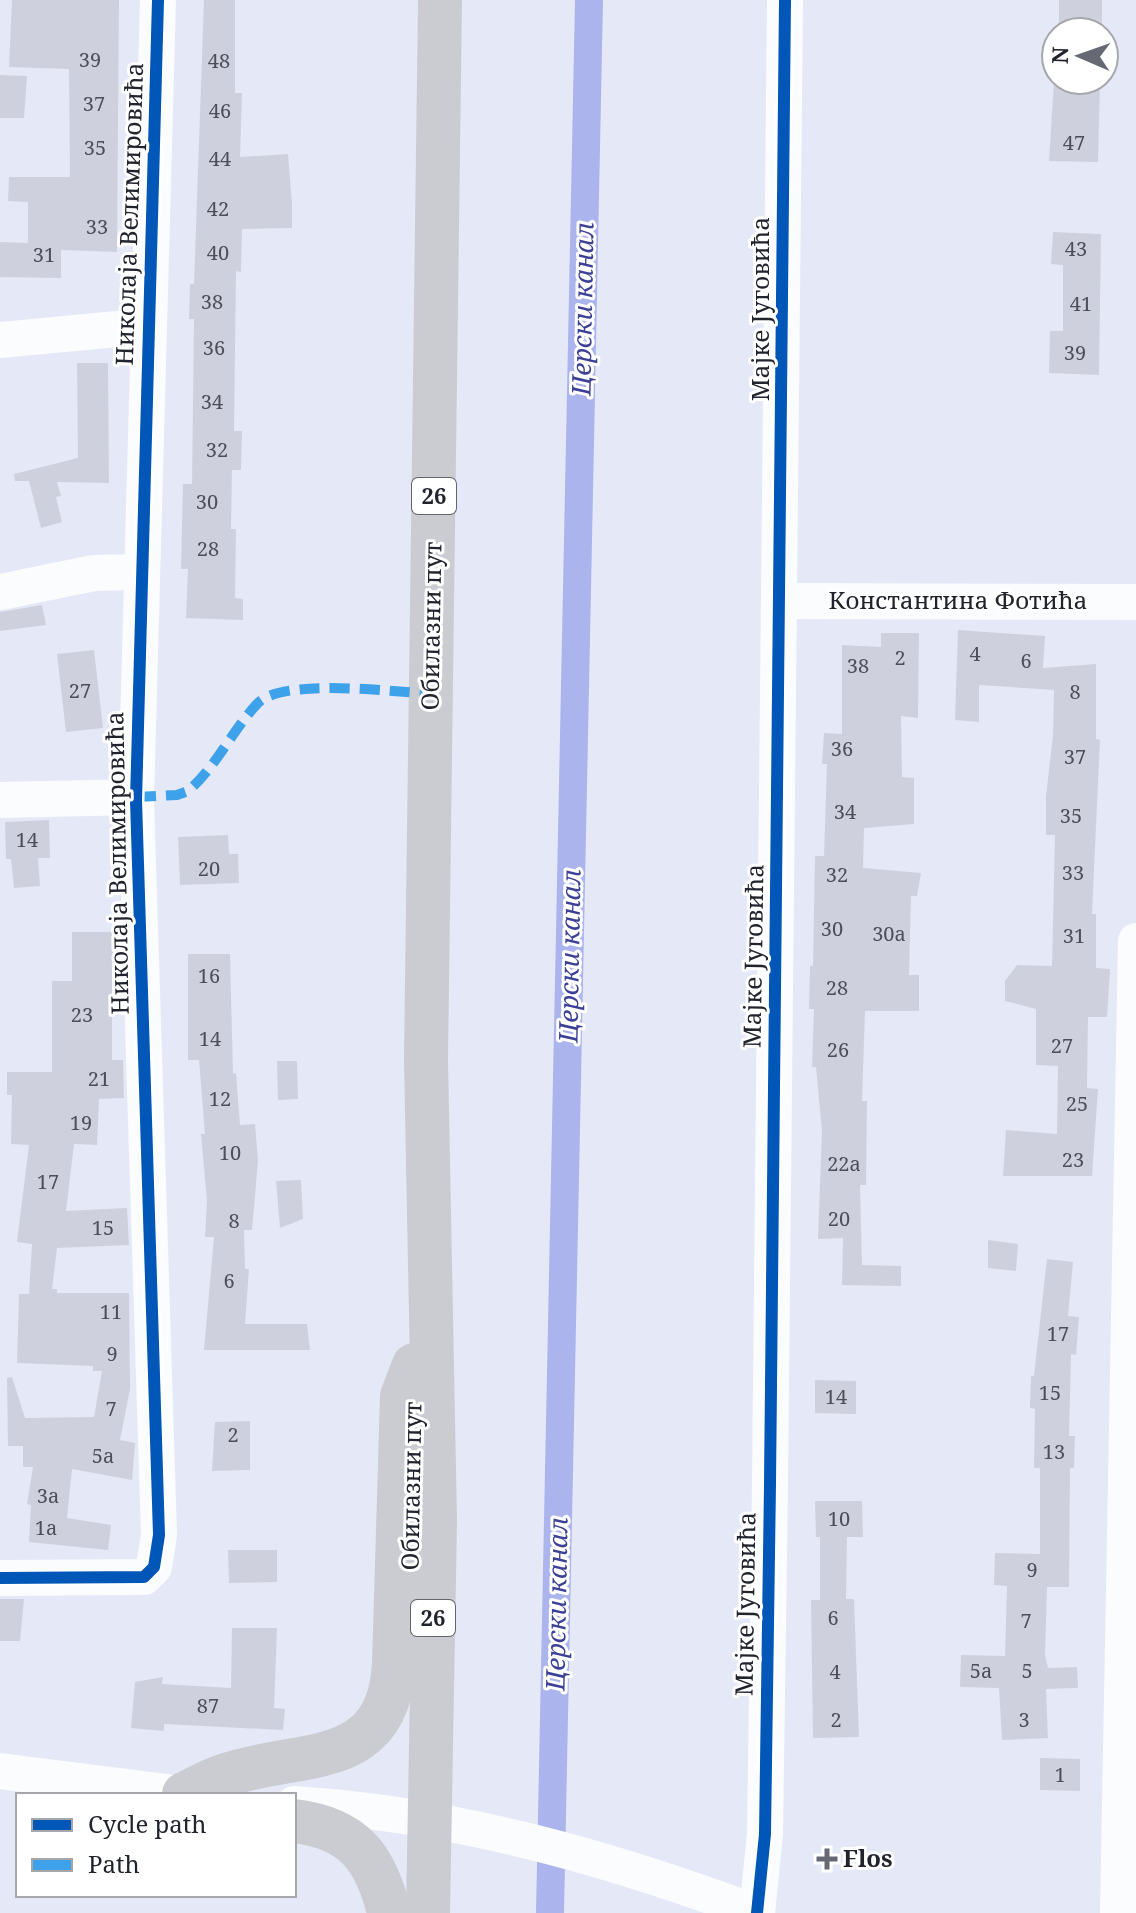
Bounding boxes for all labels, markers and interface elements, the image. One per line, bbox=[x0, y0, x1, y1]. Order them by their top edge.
north arrow bbox=[1040, 16, 1120, 96]
house number: 39 bbox=[79, 46, 101, 73]
text: N bbox=[1044, 46, 1074, 64]
house number: 48 bbox=[208, 47, 230, 74]
street label: Николаја Велимировића bbox=[107, 62, 150, 366]
house number: 37 bbox=[83, 90, 105, 117]
house number: 46 bbox=[209, 97, 231, 124]
house number: 47 bbox=[1063, 129, 1085, 156]
house number: 35 bbox=[84, 134, 106, 161]
house number: 44 bbox=[209, 145, 231, 172]
house number: 42 bbox=[207, 195, 229, 222]
house number: 33 bbox=[86, 213, 108, 240]
street label: Мајке Југовића bbox=[743, 217, 776, 401]
water label: Церски канал bbox=[562, 222, 602, 397]
house number: 43 bbox=[1065, 235, 1087, 262]
house number: 40 bbox=[207, 239, 229, 266]
house number: 31 bbox=[33, 241, 55, 268]
house number: 38 bbox=[201, 288, 223, 315]
house number: 41 bbox=[1070, 290, 1092, 317]
house number: 36 bbox=[203, 334, 225, 361]
house number: 39 bbox=[1064, 339, 1086, 366]
house number: 34 bbox=[201, 388, 223, 415]
house number: 32 bbox=[206, 436, 228, 463]
road number: 26 bbox=[412, 478, 456, 514]
house number: 30 bbox=[196, 488, 218, 515]
house number: 28 bbox=[197, 535, 219, 562]
street label: Обилазни пут bbox=[413, 541, 448, 711]
street label: Константина Фотића bbox=[829, 583, 1087, 616]
house number: 4 bbox=[969, 640, 981, 667]
house number: 2 bbox=[894, 644, 906, 671]
house number: 6 bbox=[1020, 647, 1032, 674]
house number: 38 bbox=[847, 652, 869, 679]
house number: 27 bbox=[69, 677, 91, 704]
house number: 8 bbox=[1069, 678, 1081, 705]
street label: Николаја Велимировића bbox=[97, 711, 136, 1015]
house number: 36 bbox=[831, 735, 853, 762]
house number: 37 bbox=[1064, 743, 1086, 770]
house number: 34 bbox=[834, 798, 856, 825]
house number: 35 bbox=[1060, 802, 1082, 829]
house number: 14 bbox=[16, 826, 38, 853]
house number: 20 bbox=[198, 855, 220, 882]
house number: 33 bbox=[1062, 859, 1084, 886]
house number: 32 bbox=[826, 861, 848, 888]
street label: Мајке Југовића bbox=[734, 864, 771, 1048]
water label: Церски канал bbox=[549, 869, 589, 1044]
house number: 30 bbox=[821, 915, 843, 942]
house number: 30a bbox=[872, 920, 906, 947]
house number: 31 bbox=[1063, 922, 1085, 949]
house number: 16 bbox=[198, 962, 220, 989]
house number: 28 bbox=[826, 974, 848, 1001]
house number: 23 bbox=[71, 1001, 93, 1028]
house number: 14 bbox=[199, 1025, 221, 1052]
house number: 27 bbox=[1051, 1032, 1073, 1059]
house number: 26 bbox=[827, 1036, 849, 1063]
house number: 21 bbox=[88, 1065, 110, 1092]
house number: 12 bbox=[209, 1085, 231, 1112]
house number: 25 bbox=[1066, 1090, 1088, 1117]
house number: 19 bbox=[70, 1109, 92, 1136]
house number: 10 bbox=[219, 1139, 241, 1166]
house number: 23 bbox=[1062, 1146, 1084, 1173]
house number: 22a bbox=[827, 1150, 861, 1177]
house number: 17 bbox=[37, 1168, 59, 1195]
house number: 20 bbox=[828, 1205, 850, 1232]
house number: 8 bbox=[228, 1207, 240, 1234]
house number: 15 bbox=[92, 1214, 114, 1241]
house number: 6 bbox=[223, 1267, 235, 1294]
house number: 11 bbox=[100, 1298, 122, 1325]
house number: 17 bbox=[1047, 1320, 1069, 1347]
house number: 9 bbox=[106, 1340, 118, 1367]
house number: 15 bbox=[1039, 1379, 1061, 1406]
house number: 14 bbox=[825, 1383, 847, 1410]
house number: 7 bbox=[105, 1395, 117, 1422]
street label: Обилазни пут bbox=[393, 1401, 428, 1571]
house number: 2 bbox=[227, 1421, 239, 1448]
house number: 13 bbox=[1043, 1438, 1065, 1465]
house number: 5a bbox=[92, 1442, 114, 1469]
house number: 3a bbox=[37, 1482, 59, 1509]
house number: 10 bbox=[828, 1505, 850, 1532]
street label: Мајке Југовића bbox=[726, 1512, 763, 1696]
house number: 1a bbox=[35, 1514, 57, 1541]
water label: Церски канал bbox=[536, 1517, 576, 1692]
house number: 9 bbox=[1026, 1556, 1038, 1583]
road number: 26 bbox=[411, 1600, 455, 1636]
house number: 6 bbox=[827, 1604, 839, 1631]
house number: 7 bbox=[1020, 1607, 1032, 1634]
house number: 5a bbox=[970, 1657, 992, 1684]
house number: 5 bbox=[1021, 1657, 1033, 1684]
house number: 4 bbox=[829, 1658, 841, 1685]
house number: 87 bbox=[197, 1692, 219, 1719]
house number: 2 bbox=[830, 1706, 842, 1733]
house number: 3 bbox=[1018, 1706, 1030, 1733]
house number: 1 bbox=[1054, 1761, 1066, 1788]
legend bbox=[16, 1793, 296, 1897]
text: Cycle path bbox=[88, 1807, 207, 1840]
place label: Flos bbox=[843, 1841, 893, 1874]
text: Path bbox=[88, 1847, 140, 1880]
marker: Flos bbox=[818, 1850, 836, 1868]

